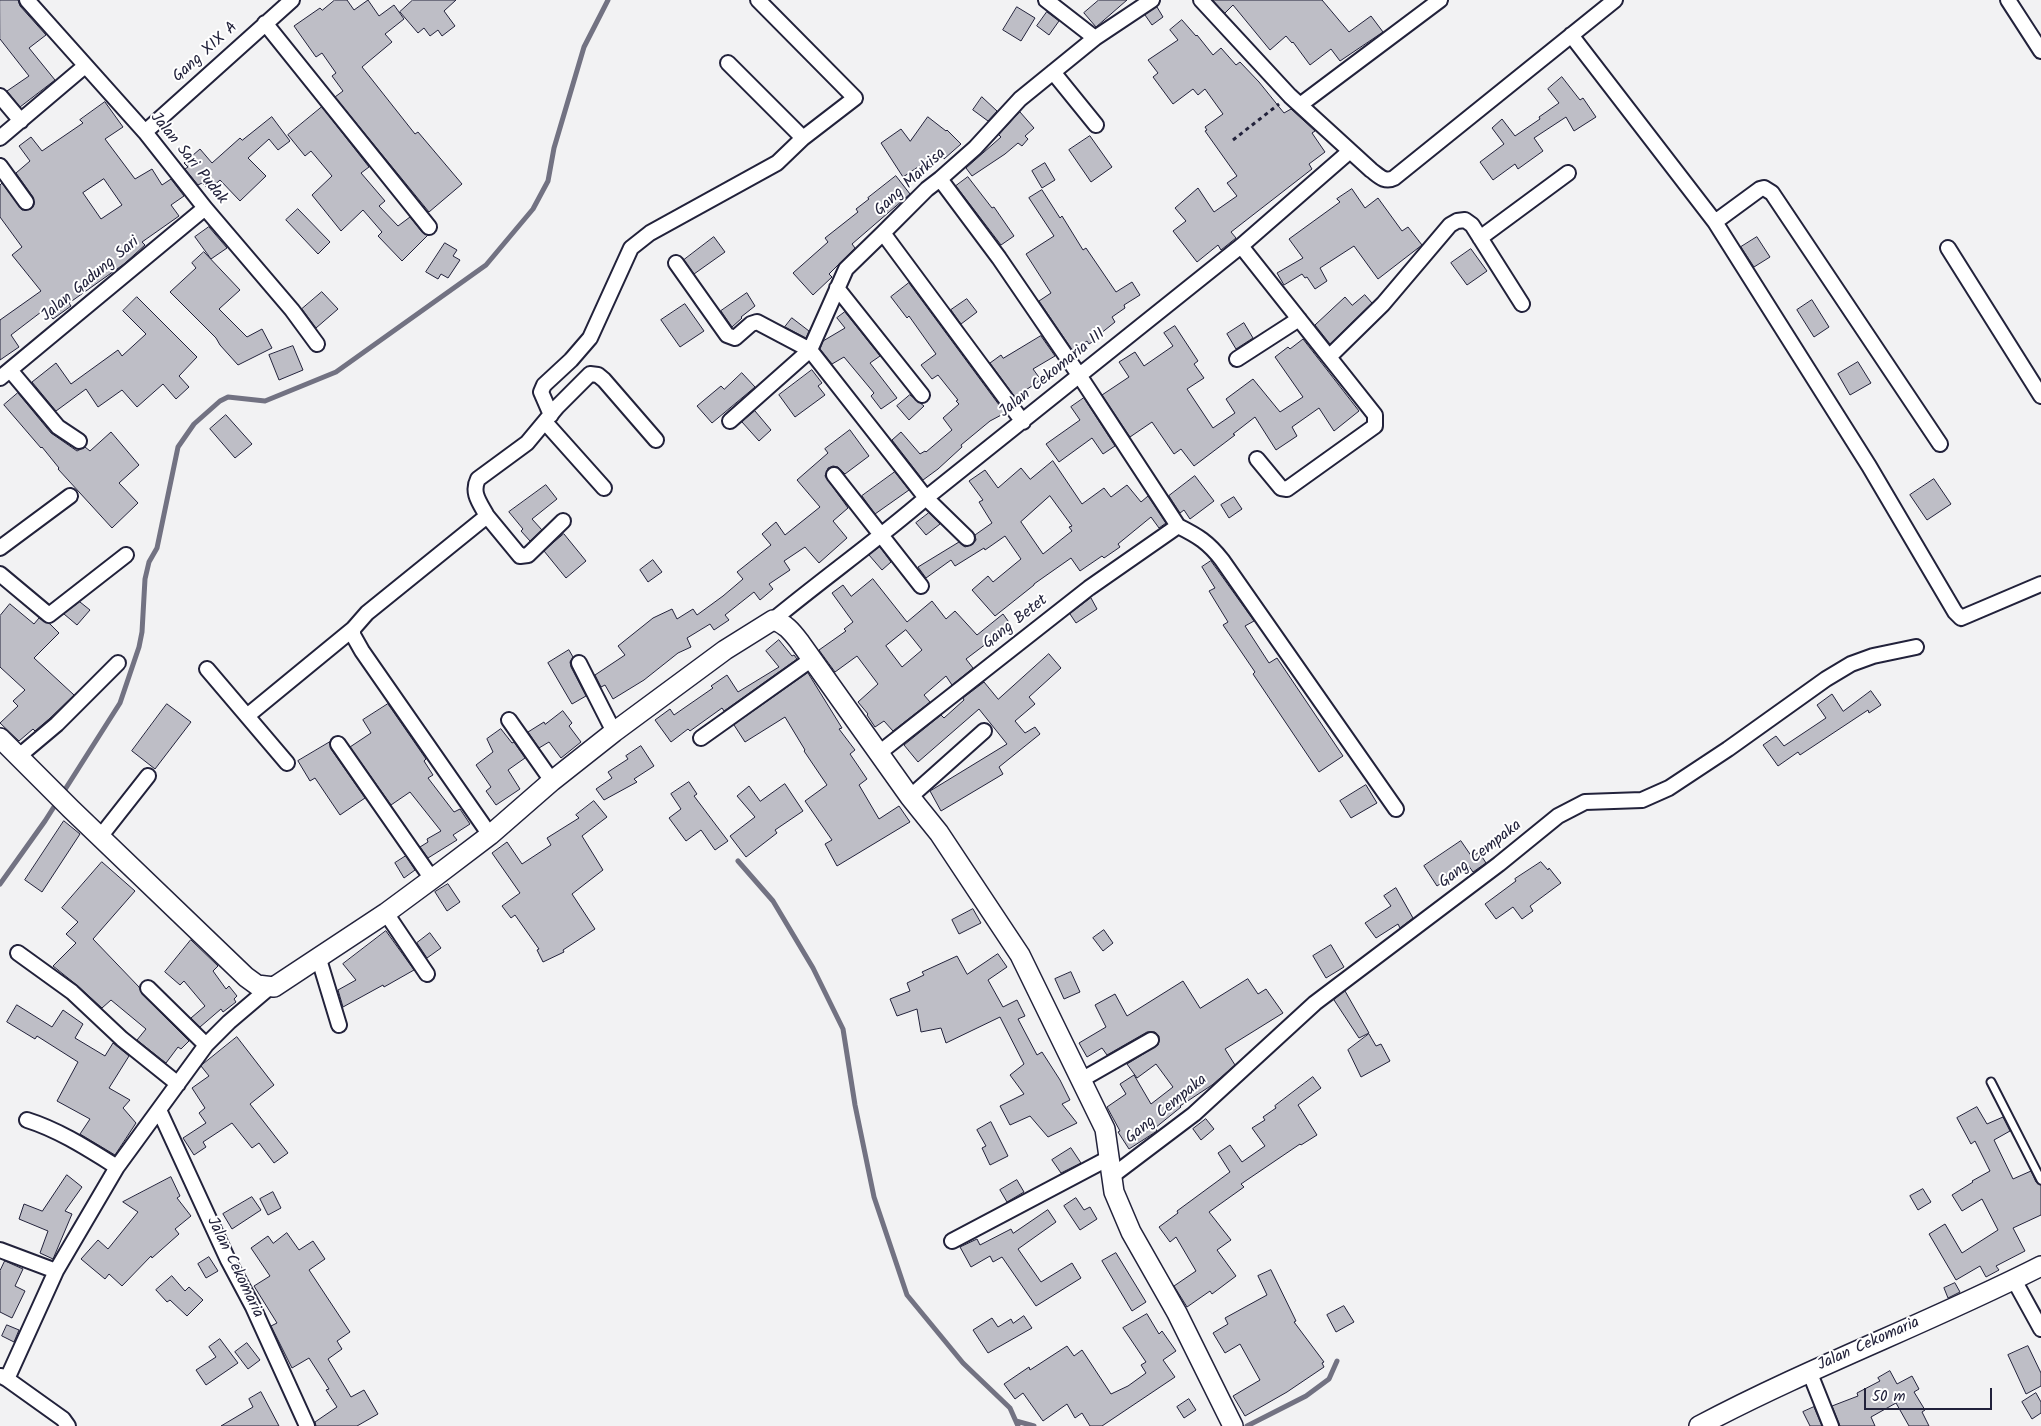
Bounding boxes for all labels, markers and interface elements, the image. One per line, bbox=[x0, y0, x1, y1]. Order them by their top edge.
street label: Gang XIX A bbox=[170, 19, 242, 87]
street label: Jalan Sari Pudak bbox=[145, 109, 231, 209]
street label: Gang Markisa bbox=[871, 145, 951, 221]
street label: Jalan Gadung Sari bbox=[38, 233, 144, 327]
street label: Jalan Cekomaria III bbox=[996, 325, 1110, 423]
street label: Gang Betet bbox=[980, 592, 1052, 654]
street label: Gang Cempaka bbox=[1436, 817, 1526, 893]
street label: Gang Cempaka bbox=[1122, 1071, 1212, 1149]
street label: Jalan Cekomaria bbox=[201, 1214, 267, 1322]
street label: Jalan Cekomaria bbox=[1815, 1314, 1923, 1376]
scale bar bbox=[1866, 1378, 1994, 1410]
text: 50 m bbox=[1872, 1385, 1906, 1409]

